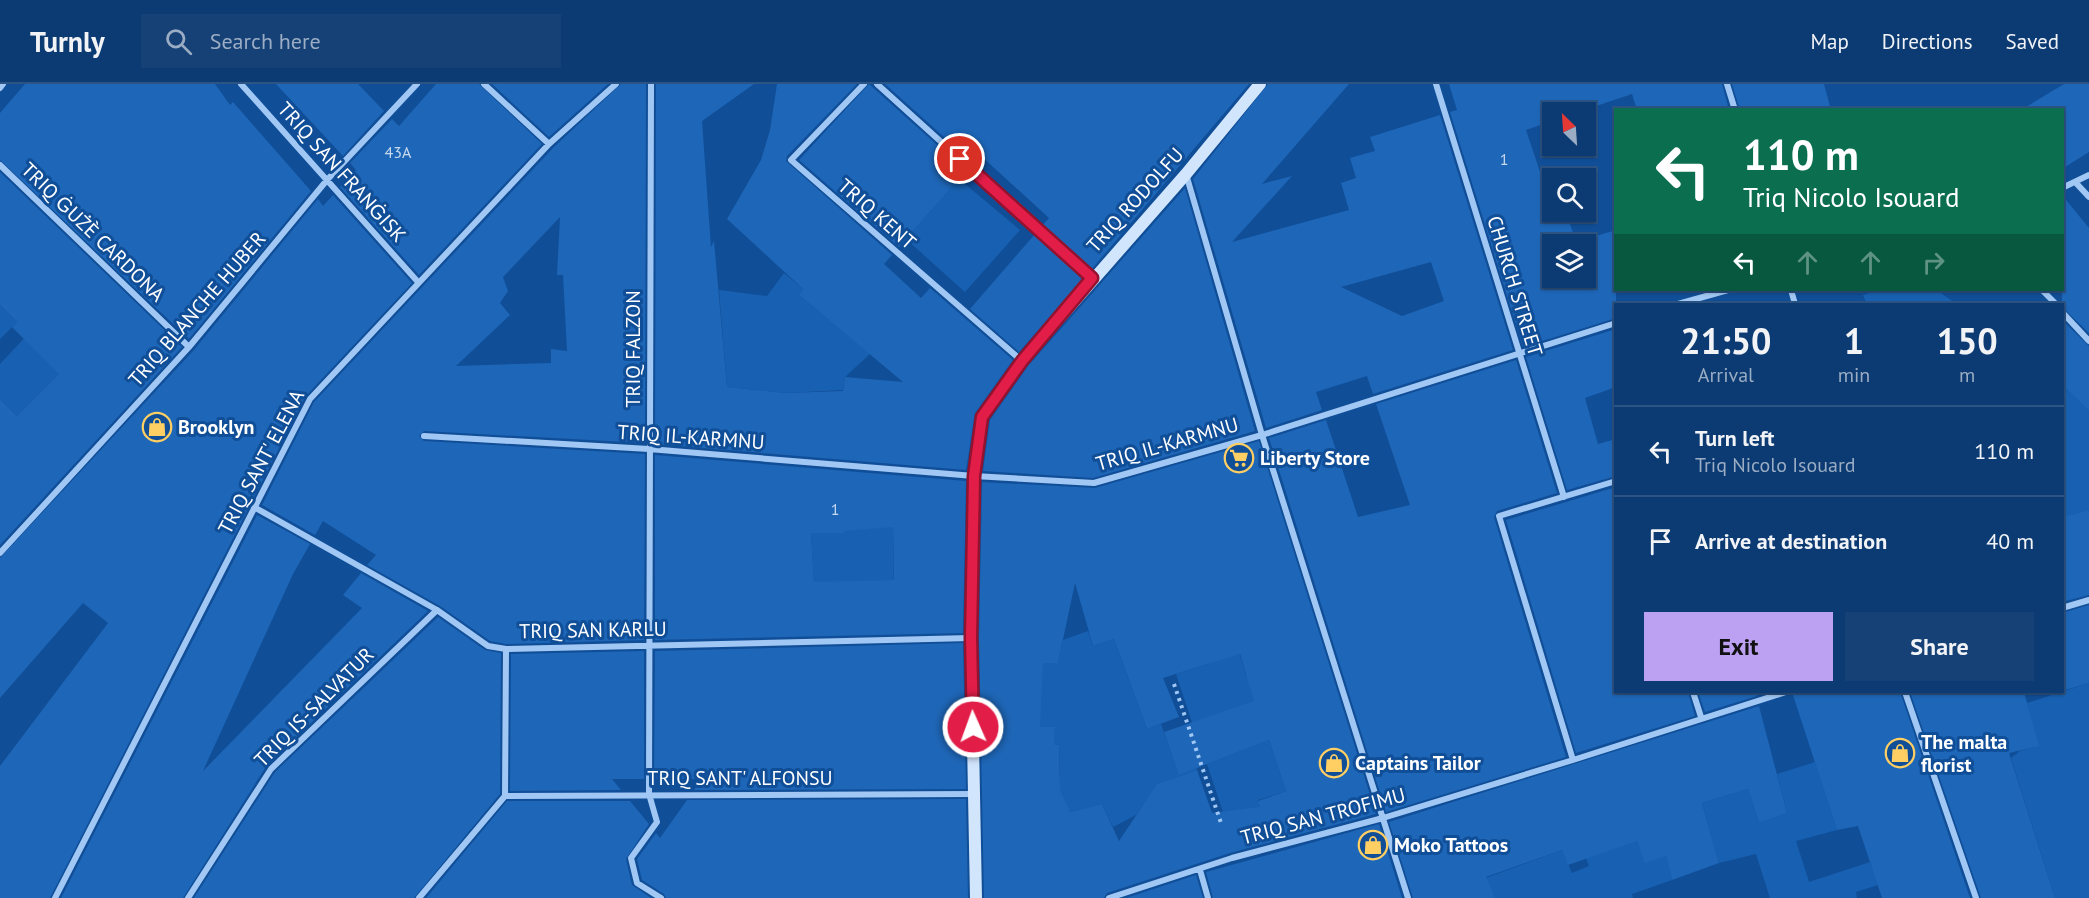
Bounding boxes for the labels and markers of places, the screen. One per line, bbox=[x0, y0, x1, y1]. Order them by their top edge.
pin bbox=[934, 133, 985, 184]
shop icon: Brooklyn bbox=[141, 411, 173, 443]
place label: Brooklyn bbox=[178, 414, 254, 440]
supermarket icon: Liberty Store bbox=[1223, 442, 1255, 474]
place label: Liberty Store bbox=[1260, 445, 1370, 471]
place label: The malta florist bbox=[1921, 729, 2007, 778]
shop icon: The malta florist bbox=[1884, 737, 1916, 769]
shop icon: Captains Tailor bbox=[1318, 747, 1350, 779]
place label: Captains Tailor bbox=[1355, 750, 1481, 776]
shop icon: Moko Tattoos bbox=[1357, 829, 1389, 861]
place label: Moko Tattoos bbox=[1394, 832, 1508, 858]

